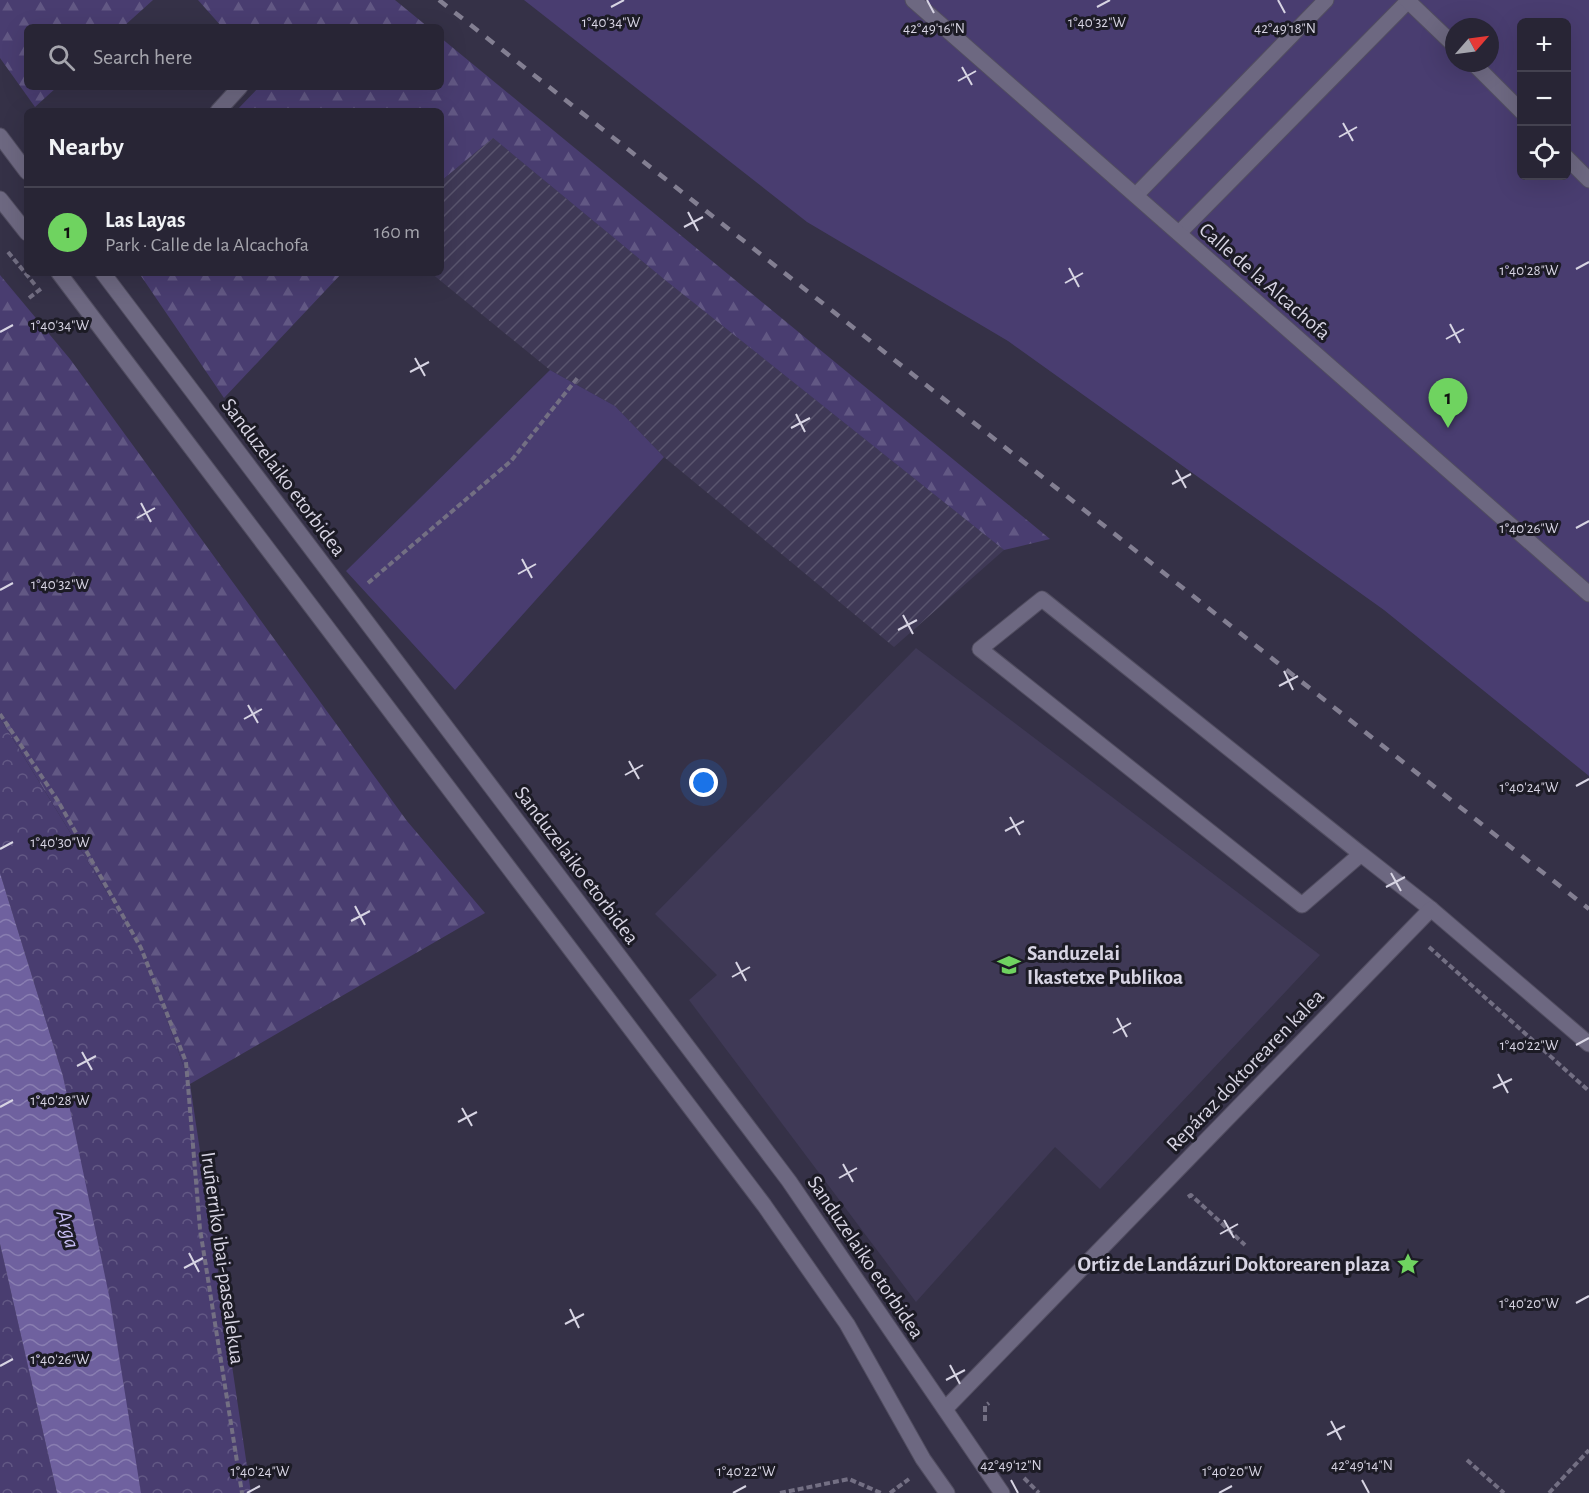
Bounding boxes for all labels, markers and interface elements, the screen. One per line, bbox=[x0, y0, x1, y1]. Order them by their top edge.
text: 1°40'34"W bbox=[582, 15, 641, 30]
text: 1°40'32"W bbox=[1068, 15, 1127, 30]
north arrow bbox=[1445, 18, 1499, 72]
map controls bbox=[1517, 18, 1571, 180]
button: + bbox=[1517, 18, 1571, 72]
text: 42°49'16"N bbox=[903, 21, 965, 36]
text: 42°49'18"N bbox=[1254, 21, 1316, 36]
search box bbox=[24, 24, 444, 90]
icon: search bbox=[45, 41, 78, 74]
text: Search here bbox=[93, 46, 192, 68]
button: − bbox=[1517, 72, 1571, 126]
button: locate bbox=[1517, 126, 1571, 180]
text: Nearby bbox=[48, 134, 124, 160]
text: Las Layas bbox=[105, 209, 185, 231]
street label: Calle de la Alcachofa bbox=[1195, 219, 1334, 344]
text: 1 bbox=[64, 222, 71, 242]
text: 160 m bbox=[374, 222, 420, 242]
text: Park · Calle de la Alcachofa bbox=[105, 235, 309, 255]
text: 1°40'28"W bbox=[1500, 263, 1559, 278]
text: 1°40'34"W bbox=[31, 318, 90, 333]
pin: 1 bbox=[1428, 378, 1468, 428]
street label: Sanduzelaiko etorbidea bbox=[218, 394, 350, 560]
text: 1°40'26"W bbox=[1500, 521, 1559, 536]
text: 1°40'32"W bbox=[31, 577, 90, 592]
your location bbox=[689, 768, 718, 797]
text: 1°40'24"W bbox=[1499, 780, 1559, 795]
street label: Sanduzelaiko etorbidea bbox=[511, 782, 643, 948]
text: 1°40'30"W bbox=[30, 835, 90, 850]
place label: Sanduzelai Ikastetxe Publikoa bbox=[1027, 943, 1183, 988]
school or university icon: Sanduzelai Ikastetxe Publikoa bbox=[996, 952, 1022, 978]
street label: Repáraz doktorearen kalea bbox=[1163, 985, 1328, 1156]
text: 1°40'22"W bbox=[1500, 1038, 1559, 1053]
text: 1°40'28"W bbox=[31, 1093, 90, 1108]
street label: Iruñerriko ibai-pasealekua bbox=[197, 1150, 248, 1366]
street label: Sanduzelaiko etorbidea bbox=[803, 1172, 928, 1343]
water label: Arga bbox=[52, 1207, 84, 1251]
place icon: Ortiz de Landázuri Doktorearen plaza bbox=[1395, 1251, 1421, 1277]
place label: Ortiz de Landázuri Doktorearen plaza bbox=[1078, 1254, 1390, 1275]
text: 1°40'20"W bbox=[1499, 1296, 1559, 1311]
text: 1°40'26"W bbox=[31, 1352, 90, 1367]
text: 42°49'12"N bbox=[980, 1458, 1042, 1473]
text: 42°49'14"N bbox=[1331, 1458, 1393, 1473]
text: 1°40'24"W bbox=[230, 1464, 290, 1479]
text: 1°40'22"W bbox=[717, 1464, 776, 1479]
text: 1°40'20"W bbox=[1202, 1464, 1262, 1479]

